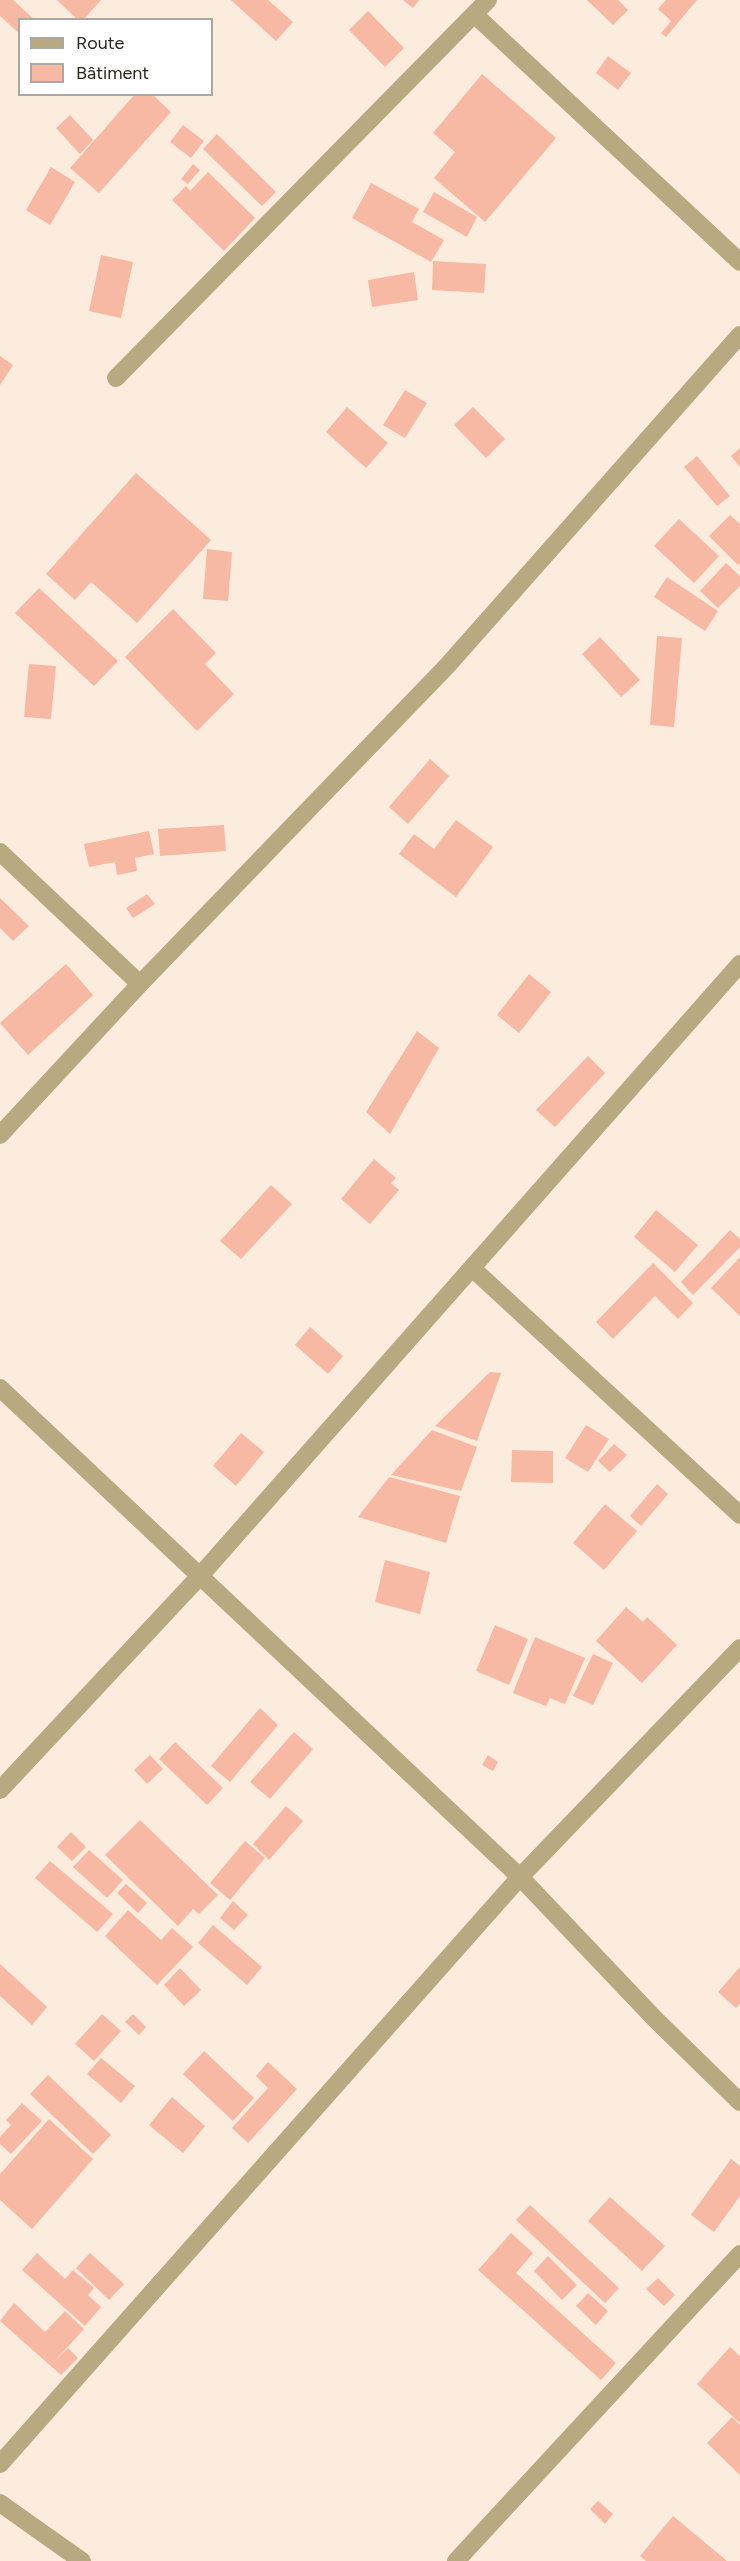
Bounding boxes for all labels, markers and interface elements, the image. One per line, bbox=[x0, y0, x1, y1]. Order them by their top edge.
legend bbox=[18, 18, 213, 96]
text: Route bbox=[76, 32, 124, 54]
text: Bâtiment bbox=[76, 62, 149, 84]

